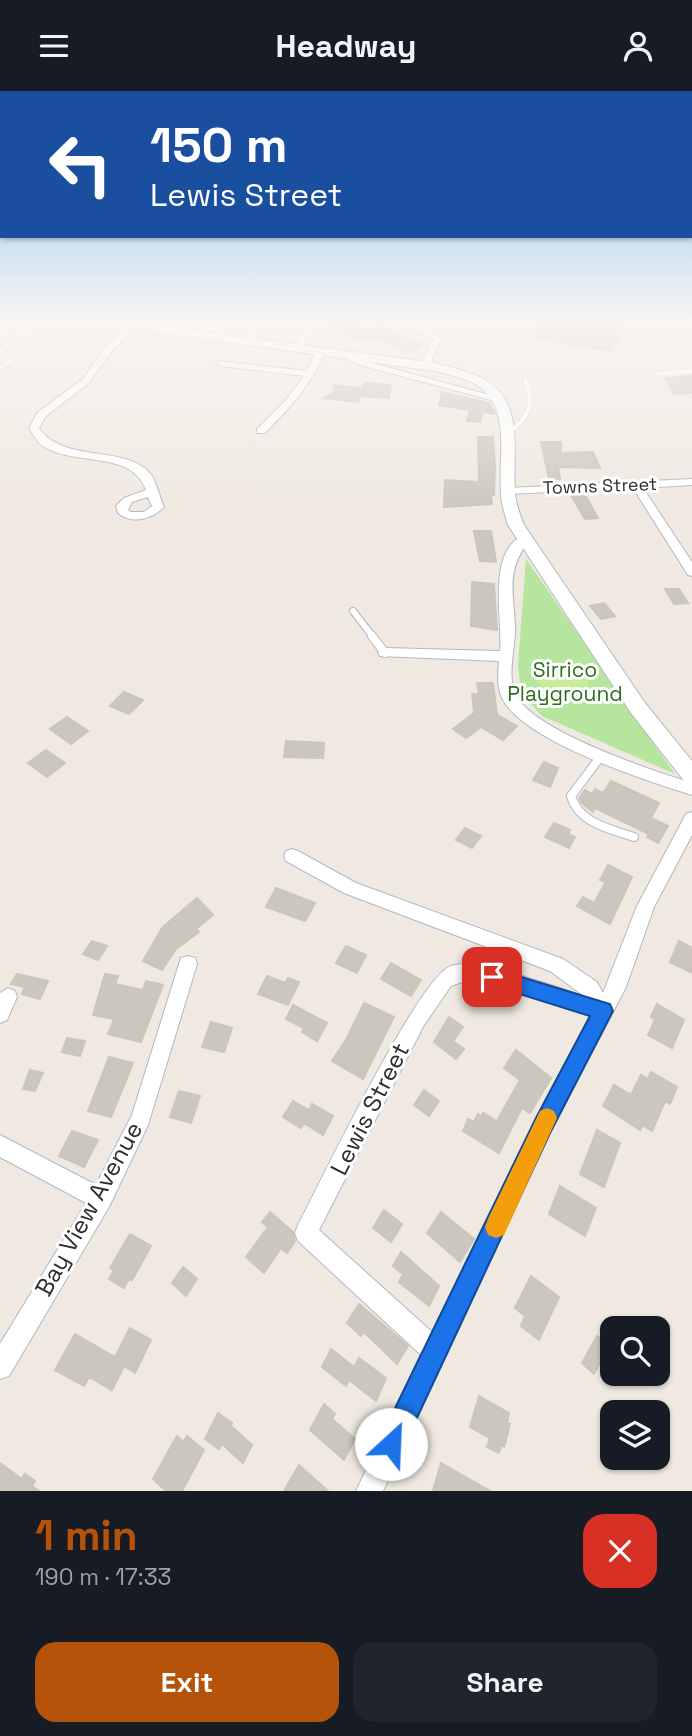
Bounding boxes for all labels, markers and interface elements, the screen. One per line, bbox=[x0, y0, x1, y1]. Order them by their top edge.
text: Headway bbox=[276, 26, 416, 66]
icon: menu bbox=[35, 27, 73, 65]
icon: person bbox=[619, 27, 657, 65]
text: 150 m bbox=[150, 114, 288, 176]
icon: left bbox=[35, 119, 126, 210]
text: Lewis Street bbox=[150, 175, 342, 215]
street label: Towns Street bbox=[542, 472, 657, 499]
park label: Sirrico Playground bbox=[507, 656, 623, 707]
pin bbox=[462, 947, 522, 1007]
icon: arrive bbox=[473, 958, 511, 996]
street label: Lewis Street bbox=[323, 1037, 416, 1180]
street label: Bay View Avenue bbox=[28, 1116, 149, 1301]
map controls bbox=[600, 1316, 670, 1470]
button: search bbox=[600, 1316, 670, 1386]
button: layers bbox=[600, 1400, 670, 1470]
position arrow bbox=[354, 1407, 428, 1481]
text: 1 min bbox=[35, 1509, 138, 1562]
button: close bbox=[583, 1514, 657, 1588]
text: 190 m · 17:33 bbox=[35, 1562, 171, 1592]
button: Exit bbox=[35, 1642, 339, 1722]
button: Share bbox=[353, 1642, 657, 1722]

